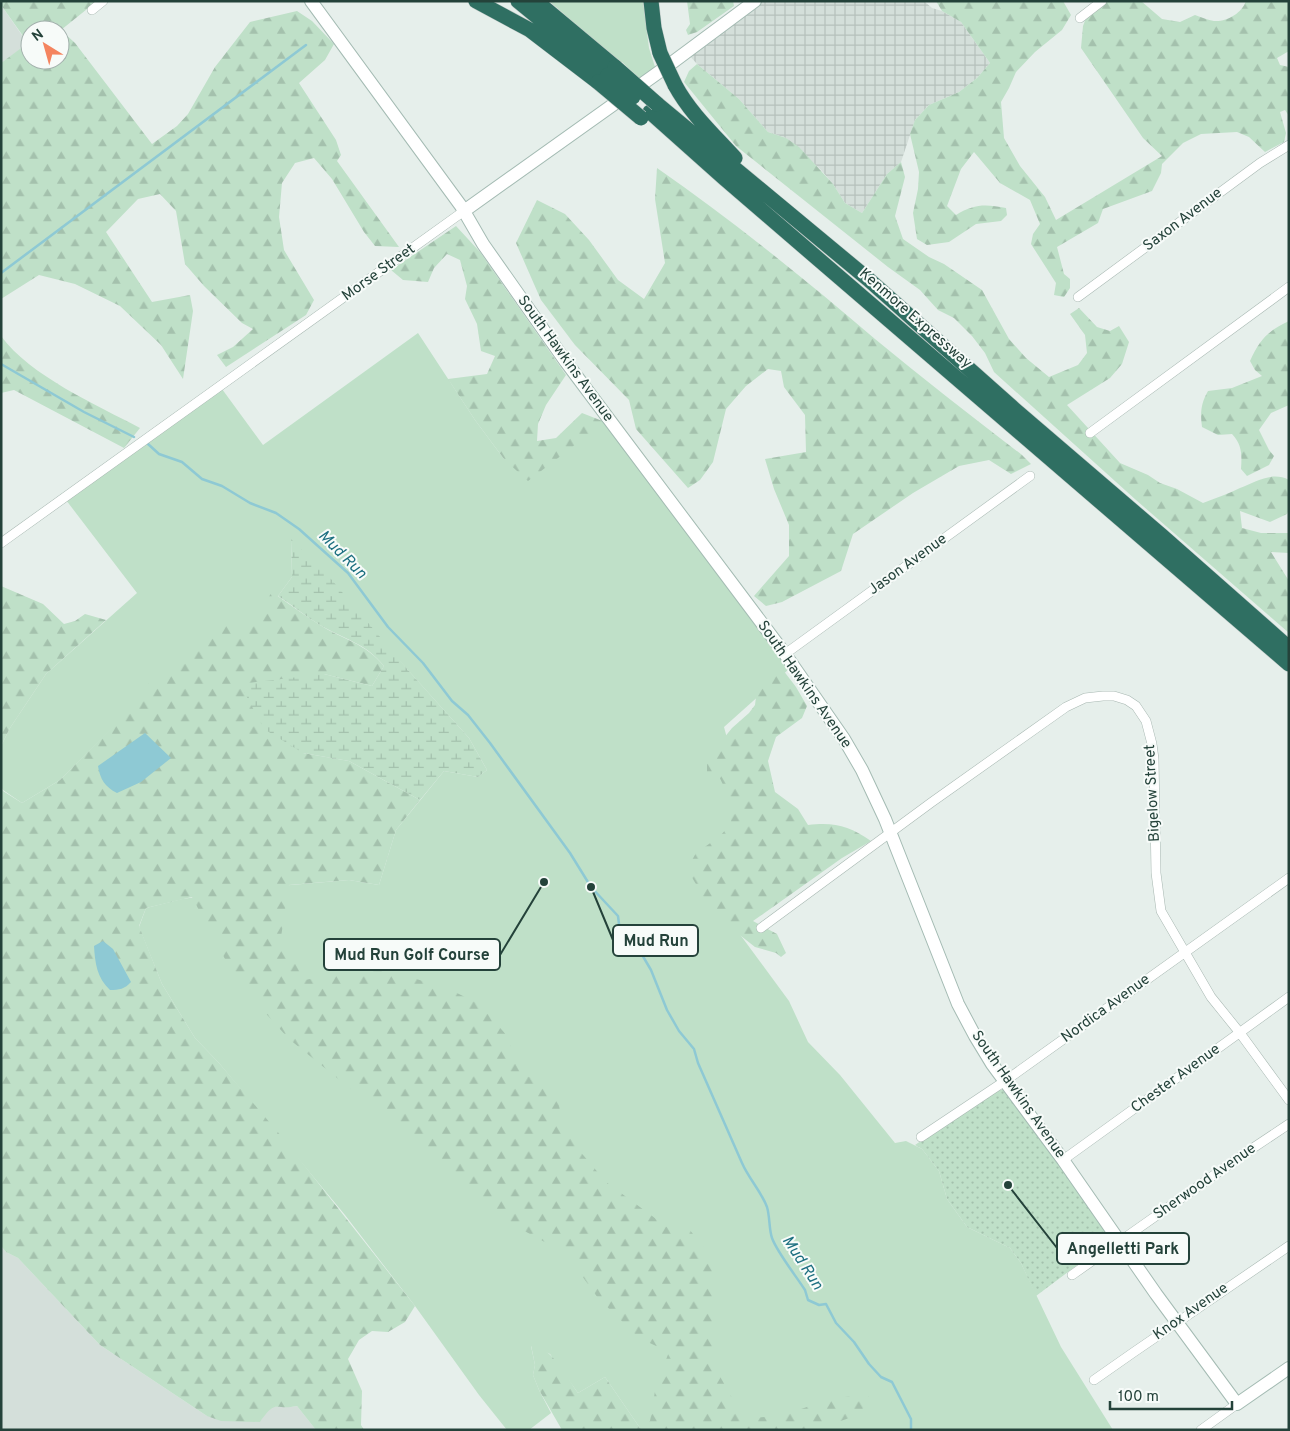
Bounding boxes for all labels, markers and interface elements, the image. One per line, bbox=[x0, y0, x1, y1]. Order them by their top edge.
north arrow bbox=[20, 20, 70, 70]
text: N bbox=[29, 26, 47, 46]
street label: Saxon Avenue bbox=[1140, 184, 1226, 256]
street label: Morse Street bbox=[339, 240, 419, 306]
street label: Kenmore Expressway bbox=[855, 265, 975, 373]
street label: South Hawkins Avenue bbox=[513, 292, 617, 426]
water label: Mud Run bbox=[313, 526, 371, 584]
street label: Jason Avenue bbox=[865, 530, 951, 600]
street label: South Hawkins Avenue bbox=[753, 617, 855, 753]
street label: Bigelow Street bbox=[1141, 744, 1165, 842]
callout: Mud Run bbox=[613, 925, 698, 956]
text: Mud Run bbox=[623, 932, 689, 952]
callout: Mud Run Golf Course bbox=[324, 939, 500, 970]
text: Mud Run Golf Course bbox=[334, 946, 490, 966]
street label: Nordica Avenue bbox=[1058, 970, 1154, 1048]
street label: South Hawkins Avenue bbox=[967, 1027, 1069, 1163]
street label: Chester Avenue bbox=[1128, 1040, 1224, 1118]
street label: Sherwood Avenue bbox=[1150, 1140, 1260, 1224]
water label: Mud Run bbox=[777, 1232, 827, 1294]
callout: Angelletti Park bbox=[1057, 1233, 1189, 1264]
text: Angelletti Park bbox=[1067, 1240, 1179, 1260]
street label: Knox Avenue bbox=[1150, 1279, 1232, 1345]
scale bar bbox=[1110, 1378, 1232, 1410]
text: 100 m bbox=[1118, 1388, 1159, 1407]

